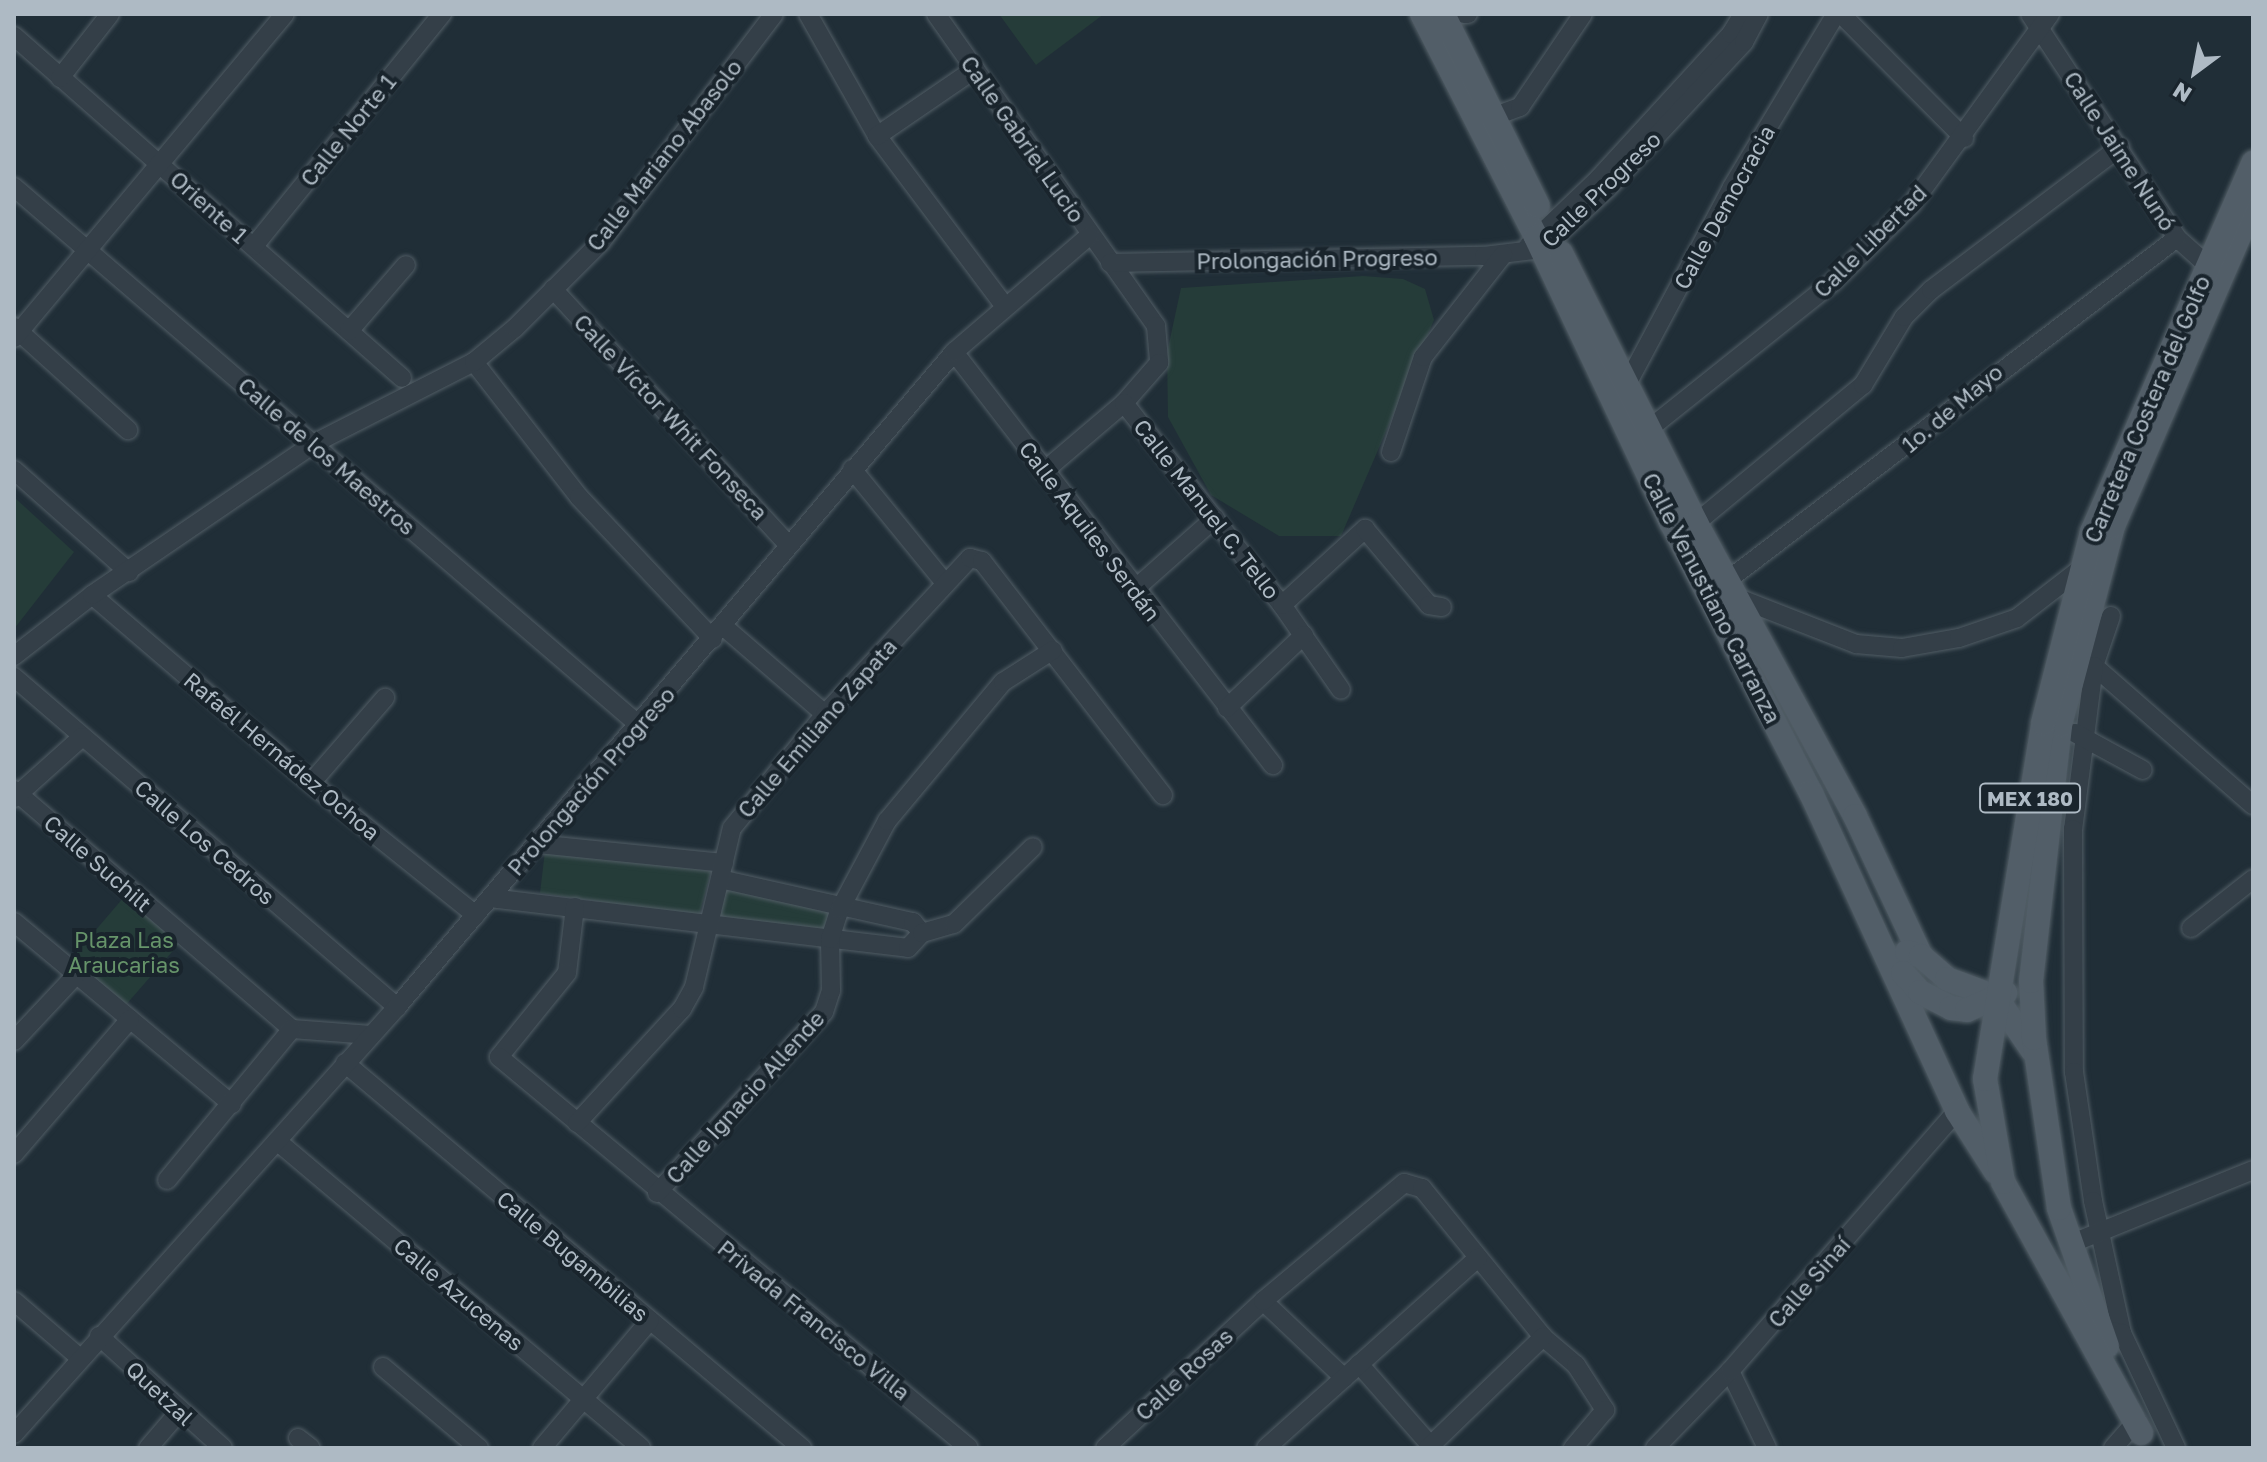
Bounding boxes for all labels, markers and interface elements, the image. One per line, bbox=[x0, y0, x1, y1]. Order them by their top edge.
north arrow bbox=[2155, 32, 2235, 112]
street label: Calle Gabriel Lucio bbox=[956, 51, 1090, 227]
street label: Calle Mariano Abasolo bbox=[581, 54, 747, 256]
street label: Calle Jaime Nunó bbox=[2059, 66, 2181, 236]
street label: Calle Norte 1 bbox=[295, 69, 401, 191]
street label: Calle Democracia bbox=[1668, 120, 1780, 294]
street label: Calle Progreso bbox=[1536, 126, 1666, 252]
street label: Oriente 1 bbox=[165, 166, 253, 248]
street label: Calle Libertad bbox=[1808, 179, 1932, 303]
street label: Prolongación Progreso bbox=[1196, 244, 1438, 274]
street label: Carretera Costera del Golfo bbox=[2079, 271, 2215, 547]
street label: Calle Víctor Whit Fonseca bbox=[569, 309, 773, 525]
street label: 1o. de Mayo bbox=[1896, 358, 2008, 458]
street label: Calle de los Maestros bbox=[233, 372, 421, 540]
street label: Calle Manuel C. Tello bbox=[1129, 414, 1285, 604]
street label: Calle Aquiles Serdán bbox=[1014, 436, 1166, 626]
street label: Calle Venustiano Carranza bbox=[1637, 468, 1787, 728]
street label: Calle Emiliano Zapata bbox=[732, 633, 902, 823]
street label: Rafaél Hernádez Ochoa bbox=[179, 667, 385, 845]
street label: Prolongación Progreso bbox=[502, 681, 680, 881]
street label: Calle Los Cedros bbox=[130, 774, 280, 910]
road number: MEX 180 bbox=[1978, 782, 2082, 814]
street label: Calle Suchilt bbox=[39, 809, 157, 917]
park label: Plaza Las Araucarias bbox=[68, 926, 180, 978]
street label: Calle Ignacio Allende bbox=[661, 1005, 829, 1189]
street label: Calle Bugambilias bbox=[492, 1185, 654, 1327]
street label: Calle Sinaí bbox=[1763, 1231, 1855, 1333]
street label: Calle Azucenas bbox=[389, 1232, 529, 1356]
street label: Privada Francisco Villa bbox=[713, 1234, 915, 1406]
street label: Calle Rosas bbox=[1130, 1322, 1238, 1426]
street label: Quetzal bbox=[121, 1355, 199, 1431]

